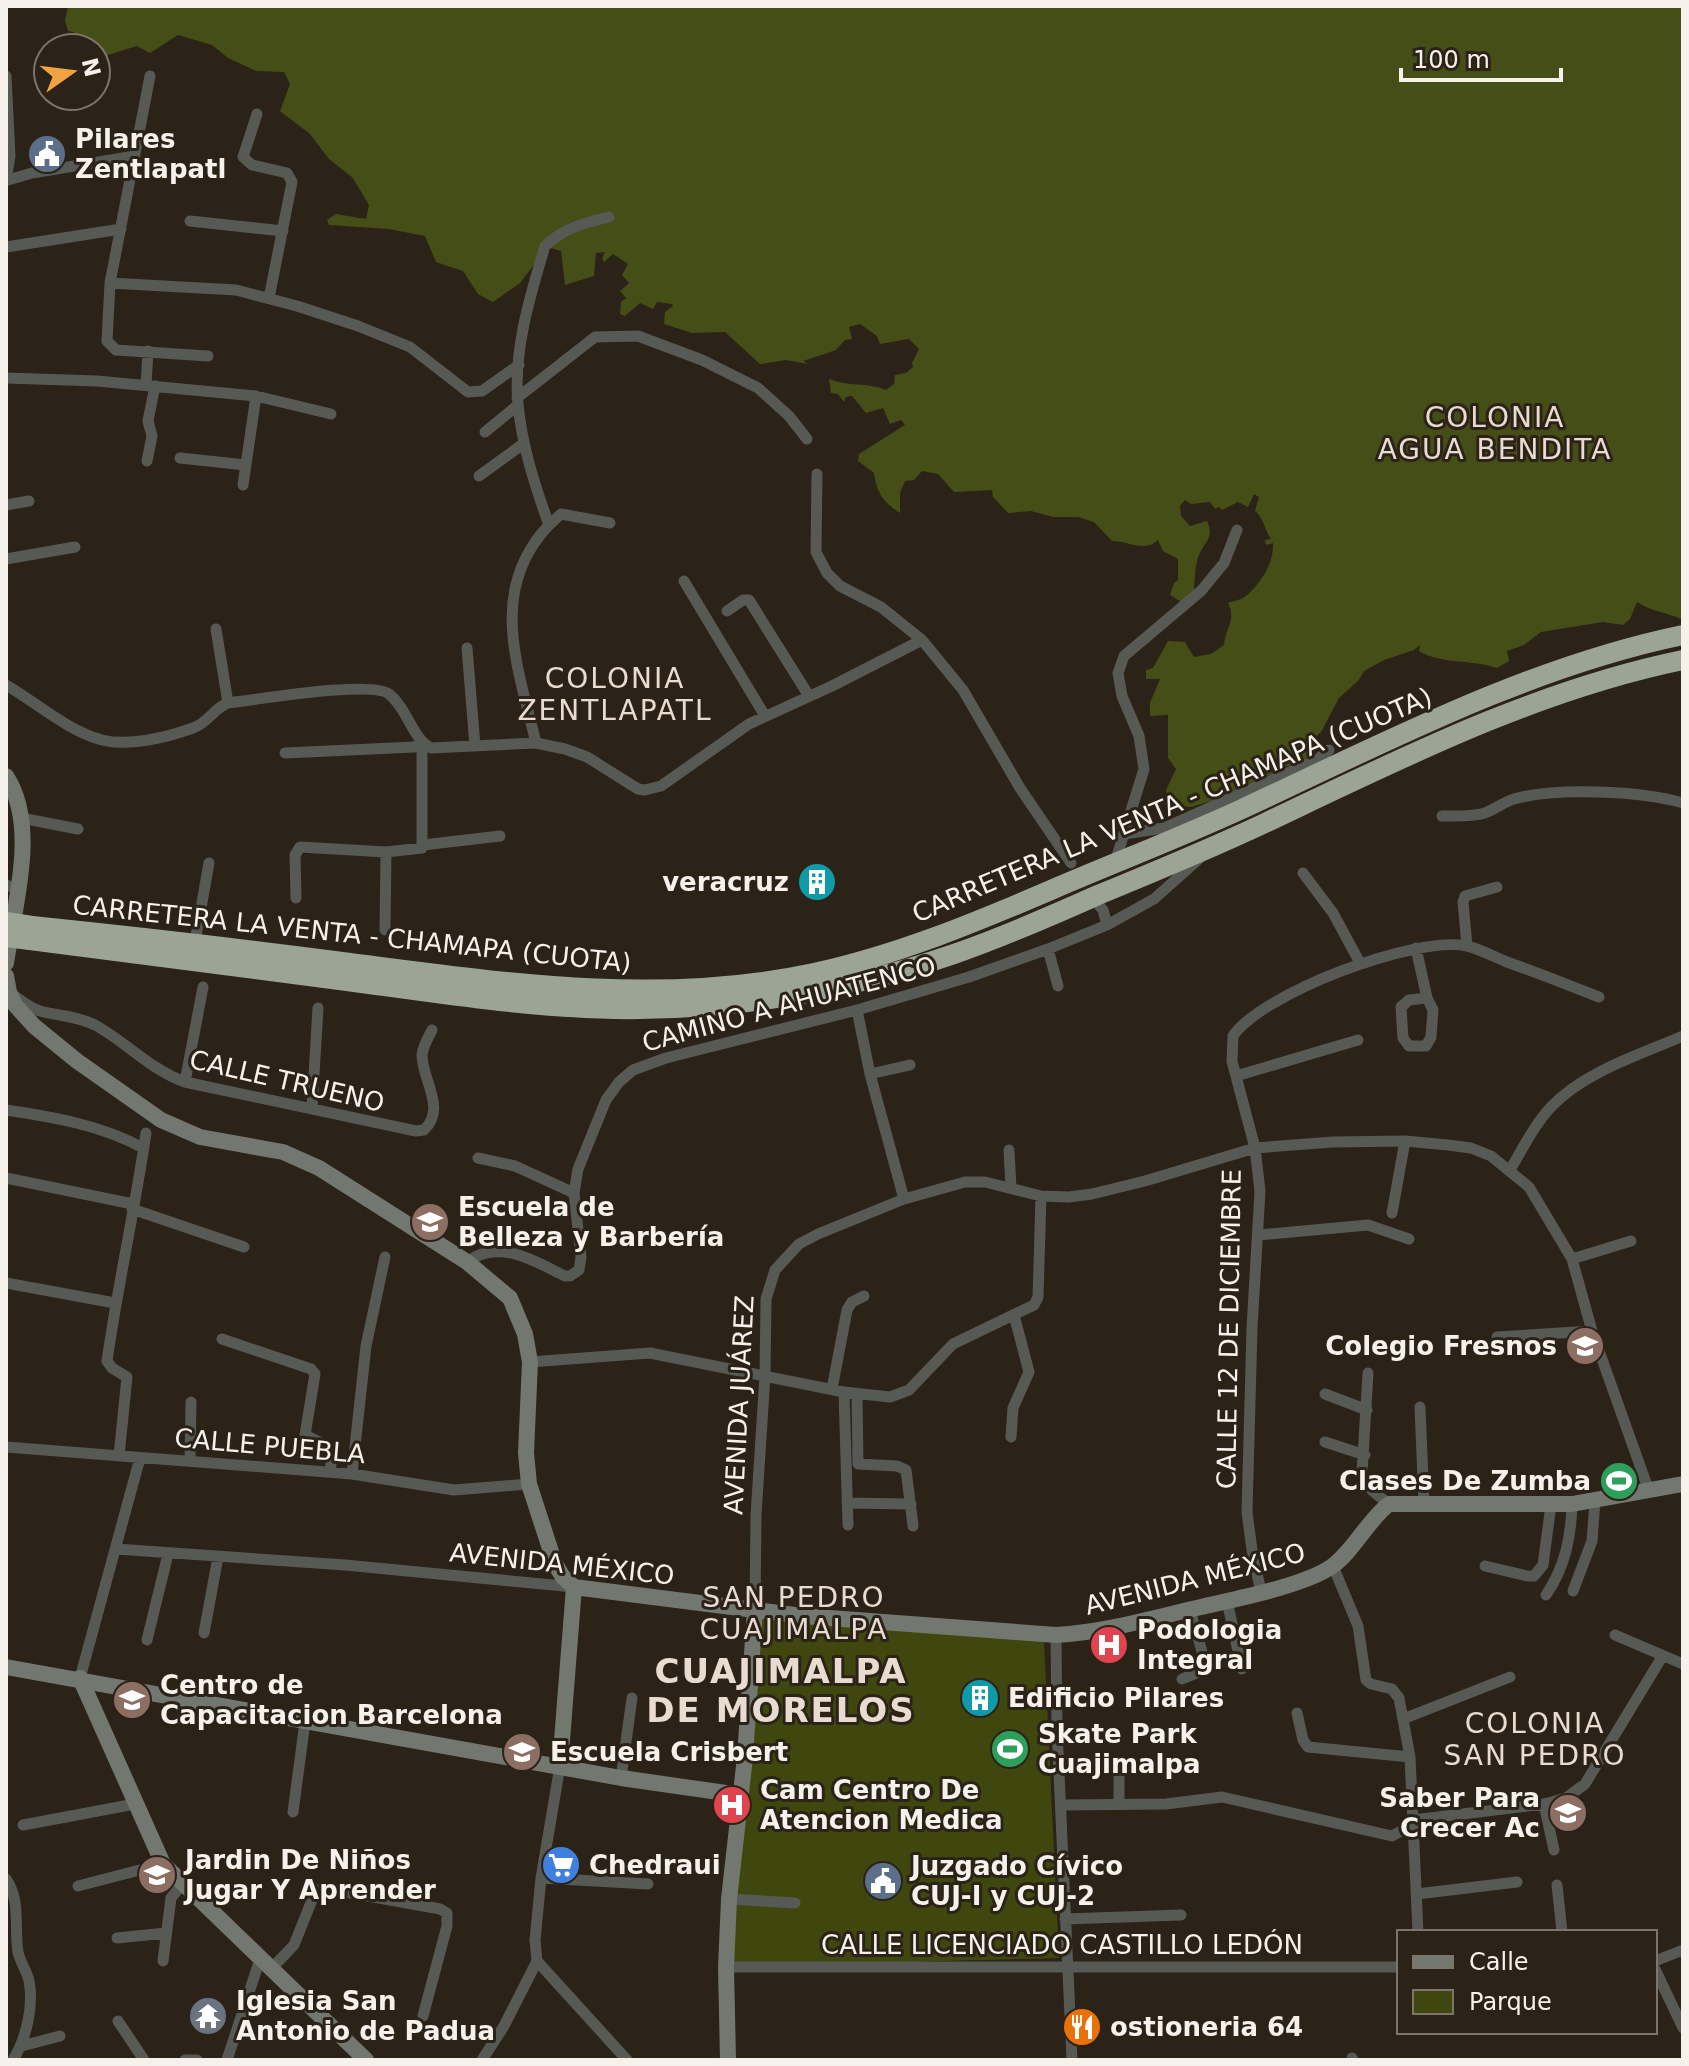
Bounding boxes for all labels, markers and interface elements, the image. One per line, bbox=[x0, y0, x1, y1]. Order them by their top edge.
north arrow bbox=[32, 32, 112, 112]
scale bar bbox=[1401, 32, 1561, 82]
text: 100 m bbox=[1413, 46, 1490, 74]
text: N bbox=[77, 55, 105, 79]
place label: Pilares Zentlapatl bbox=[75, 124, 226, 184]
public building icon: Pilares Zentlapatl bbox=[26, 133, 68, 175]
district label: COLONIA AGUA BENDITA bbox=[1378, 401, 1612, 466]
district label: COLONIA ZENTLAPATL bbox=[517, 662, 713, 727]
street label: CARRETERA LA VENTA - CHAMAPA (CUOTA) bbox=[908, 681, 1436, 929]
building icon: veracruz bbox=[796, 861, 838, 903]
place label: veracruz bbox=[662, 867, 789, 897]
street label: CARRETERA LA VENTA - CHAMAPA (CUOTA) bbox=[71, 890, 633, 978]
street label: CAMINO A AHUATENCO bbox=[639, 950, 939, 1058]
street label: CALLE TRUENO bbox=[187, 1044, 387, 1118]
street label: CALLE 12 DE DICIEMBRE bbox=[1211, 1169, 1247, 1489]
place label: Escuela de Belleza y Barbería bbox=[458, 1192, 724, 1252]
school or university icon: Escuela de Belleza y Barbería bbox=[409, 1201, 451, 1243]
street label: AVENIDA JUÁREZ bbox=[717, 1294, 760, 1516]
school or university icon: Colegio Fresnos bbox=[1564, 1325, 1606, 1367]
place label: Colegio Fresnos bbox=[1325, 1331, 1557, 1361]
street label: CALLE PUEBLA bbox=[173, 1423, 367, 1469]
sports icon: Clases De Zumba bbox=[1598, 1460, 1640, 1502]
place label: Clases De Zumba bbox=[1339, 1466, 1591, 1496]
street label: AVENIDA MÉXICO bbox=[448, 1536, 676, 1591]
street label: AVENIDA MÉXICO bbox=[1081, 1536, 1308, 1621]
district label: SAN PEDRO CUAJIMALPA bbox=[700, 1581, 888, 1646]
place label: Podologia Integral bbox=[1137, 1615, 1282, 1675]
hospital icon: Podologia Integral bbox=[1088, 1624, 1130, 1666]
district label: CUAJIMALPA DE MORELOS bbox=[646, 1651, 916, 1730]
place label: Centro de Capacitacion Barcelona bbox=[160, 1670, 503, 1730]
building icon: Edificio Pilares bbox=[959, 1677, 1001, 1719]
school or university icon: Centro de Capacitacion Barcelona bbox=[111, 1679, 153, 1721]
place label: Edificio Pilares bbox=[1008, 1683, 1224, 1713]
district label: COLONIA SAN PEDRO bbox=[1444, 1707, 1626, 1772]
place label: Skate Park Cuajimalpa bbox=[1038, 1719, 1201, 1779]
sports icon: Skate Park Cuajimalpa bbox=[989, 1728, 1031, 1770]
school or university icon: Escuela Crisbert bbox=[501, 1731, 543, 1773]
place label: Escuela Crisbert bbox=[550, 1737, 788, 1767]
place label: Cam Centro De Atencion Medica bbox=[760, 1775, 1002, 1835]
place label: Saber Para Crecer Ac bbox=[1379, 1783, 1540, 1843]
hospital icon: Cam Centro De Atencion Medica bbox=[711, 1784, 753, 1826]
school or university icon: Saber Para Crecer Ac bbox=[1547, 1792, 1589, 1834]
supermarket icon: Chedraui bbox=[540, 1844, 582, 1886]
place label: Jardin De Niños Jugar Y Aprender bbox=[183, 1845, 436, 1905]
place label: Chedraui bbox=[589, 1850, 721, 1880]
place label: Juzgado Cívico CUJ-I y CUJ-2 bbox=[909, 1851, 1123, 1911]
school or university icon: Jardin De Niños Jugar Y Aprender bbox=[136, 1854, 178, 1896]
public building icon: Juzgado Cívico CUJ-I y CUJ-2 bbox=[862, 1860, 904, 1902]
street label: CALLE LICENCIADO CASTILLO LEDÓN bbox=[821, 1929, 1303, 1960]
legend bbox=[1397, 1930, 1657, 2034]
text: Calle bbox=[1469, 1948, 1529, 1976]
place label: Iglesia San Antonio de Padua bbox=[236, 1986, 495, 2046]
text: Parque bbox=[1469, 1988, 1552, 2016]
temple icon: Iglesia San Antonio de Padua bbox=[187, 1995, 229, 2037]
restaurant icon: ostioneria 64 bbox=[1061, 2006, 1103, 2048]
place label: ostioneria 64 bbox=[1110, 2012, 1303, 2042]

